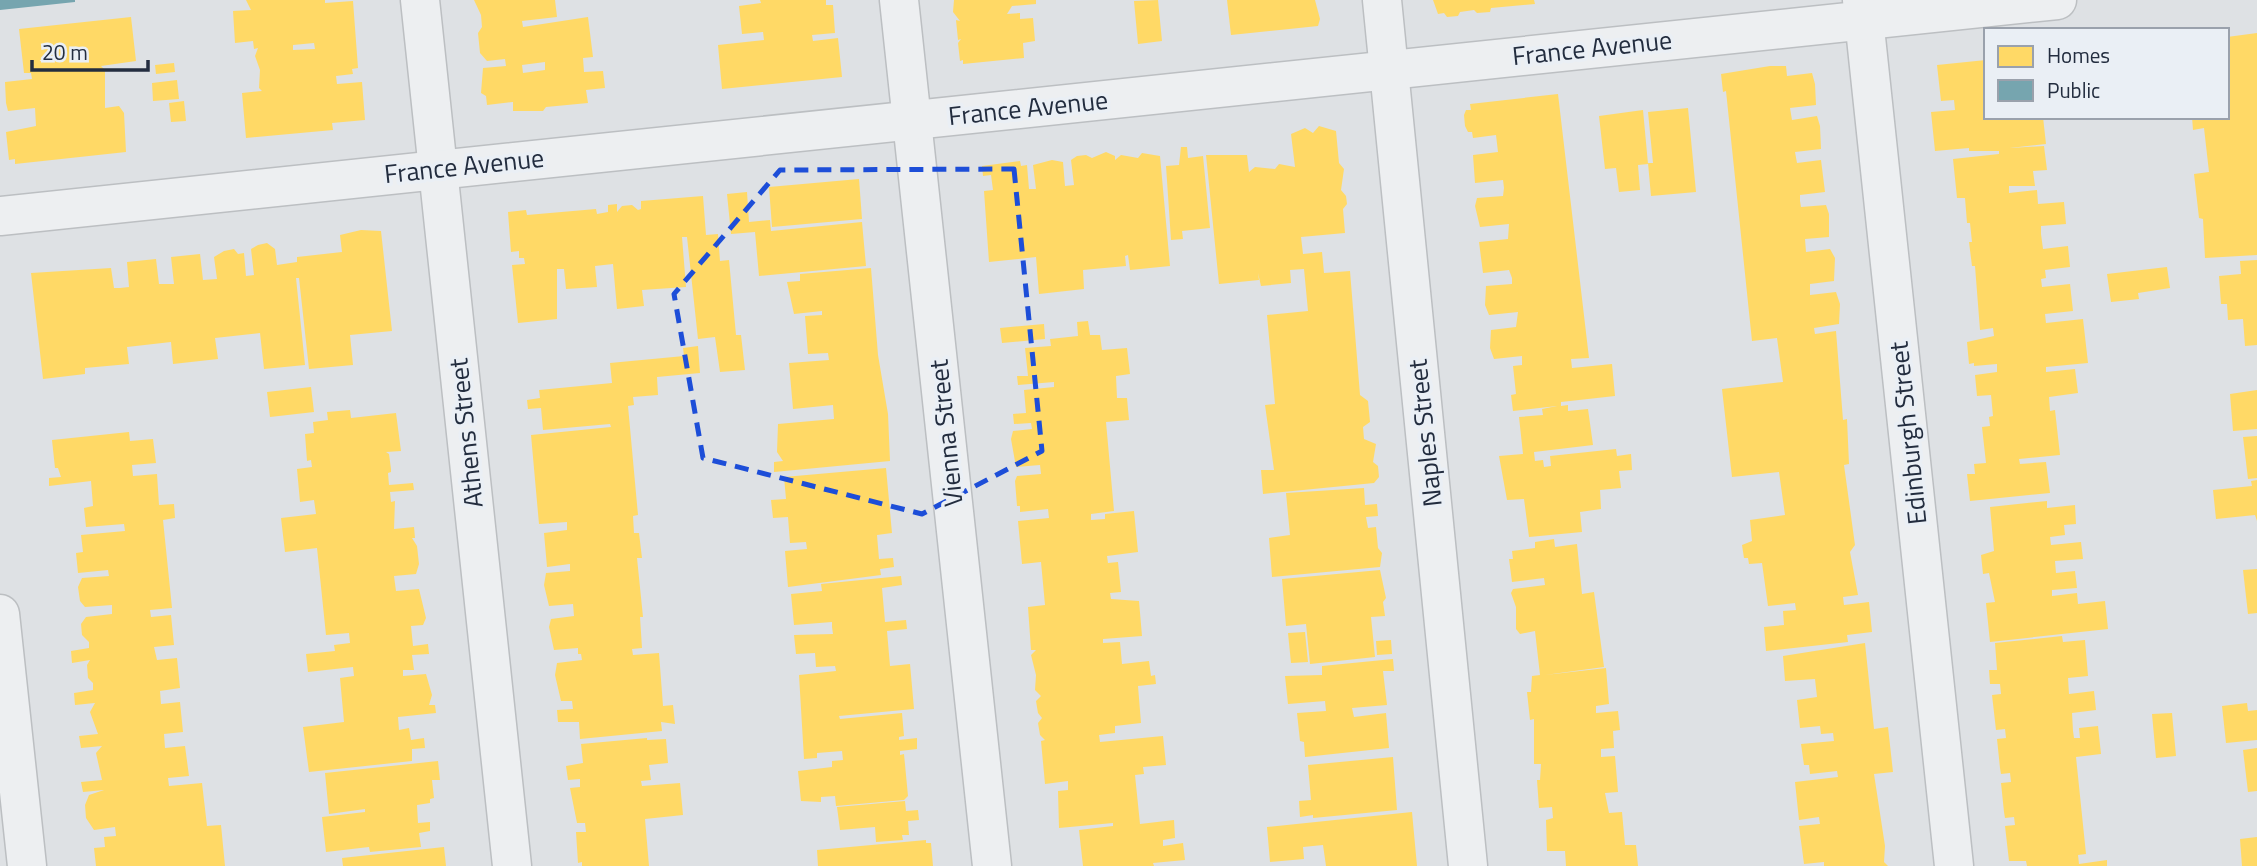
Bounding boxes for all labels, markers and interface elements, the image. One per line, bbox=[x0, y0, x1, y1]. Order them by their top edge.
street label: France Avenue bbox=[1510, 20, 1674, 75]
scale bar bbox=[32, 28, 147, 72]
legend bbox=[1984, 28, 2229, 119]
text: 20 m bbox=[42, 36, 88, 68]
text: Homes bbox=[2047, 39, 2110, 71]
text: Public bbox=[2047, 74, 2100, 106]
street label: France Avenue bbox=[946, 80, 1110, 135]
street label: France Avenue bbox=[382, 138, 546, 193]
street label: Edinburgh Street bbox=[1878, 340, 1937, 527]
street label: Athens Street bbox=[438, 356, 493, 510]
street label: Naples Street bbox=[1397, 357, 1452, 509]
street label: Vienna Street bbox=[918, 358, 973, 509]

